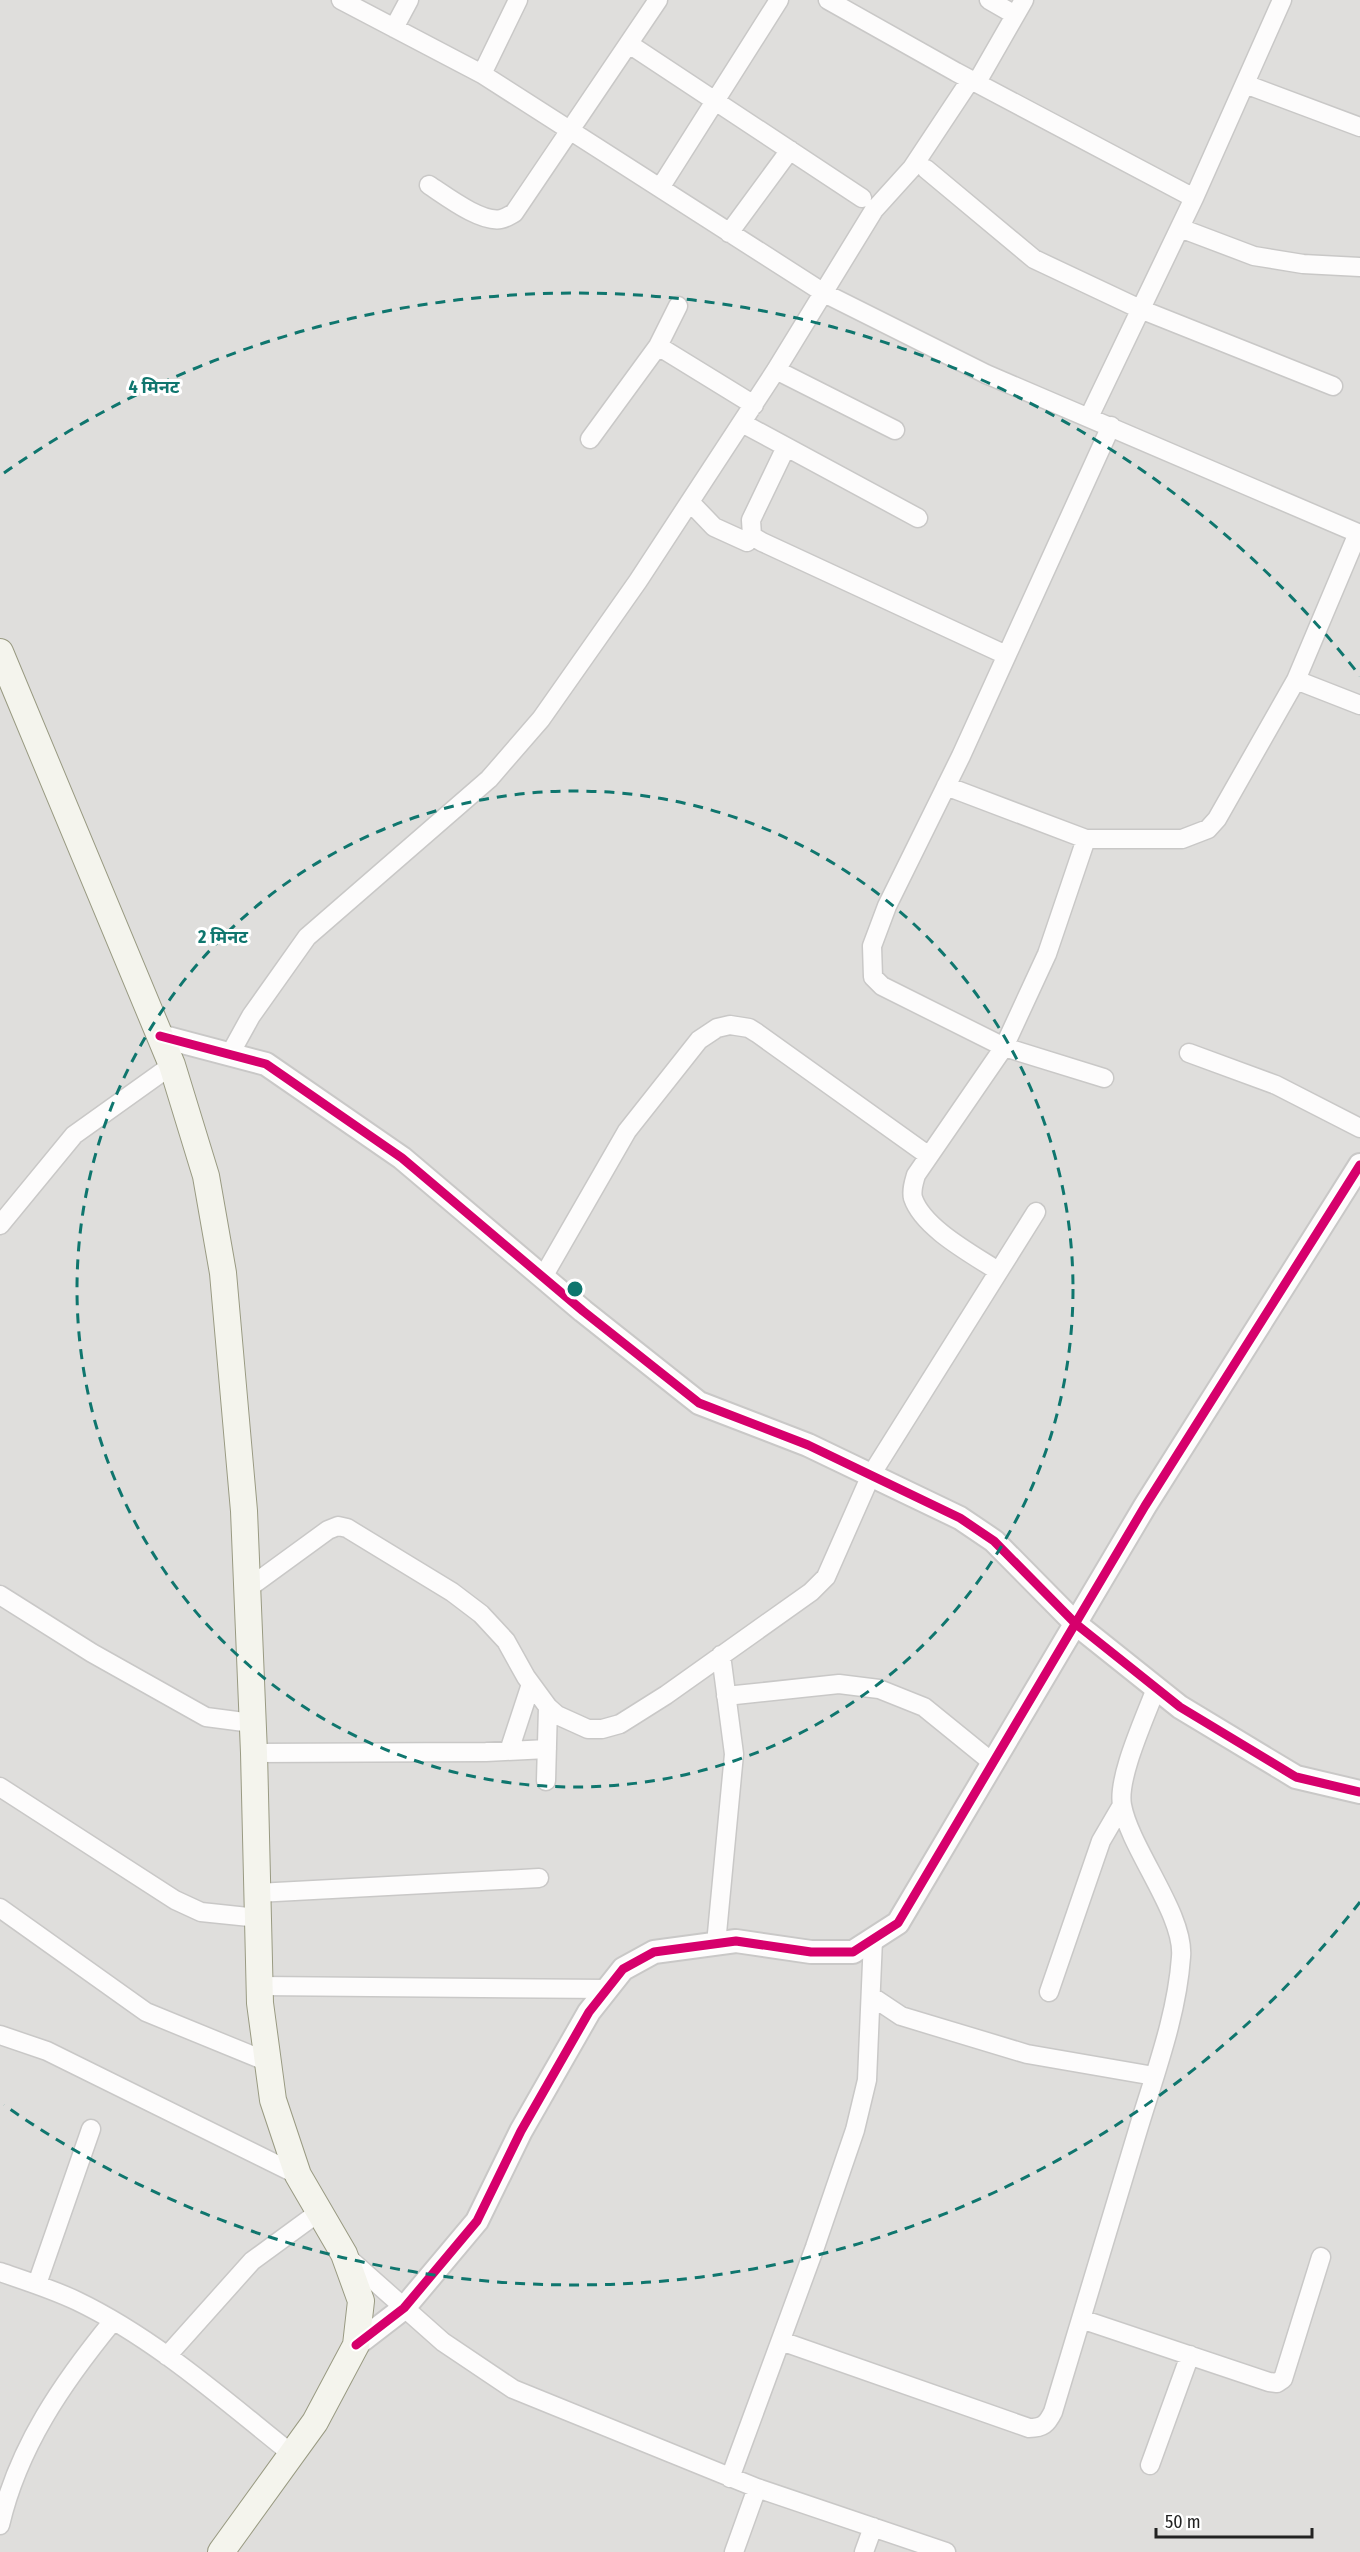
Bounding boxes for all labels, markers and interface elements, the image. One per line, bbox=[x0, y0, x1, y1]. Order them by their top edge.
text: 4 मिनट bbox=[129, 376, 180, 398]
text: 2 मिनट bbox=[197, 926, 248, 948]
centre of rings bbox=[565, 1279, 585, 1299]
scale bar bbox=[1156, 2501, 1312, 2539]
text: 50 m bbox=[1165, 2511, 1201, 2533]

